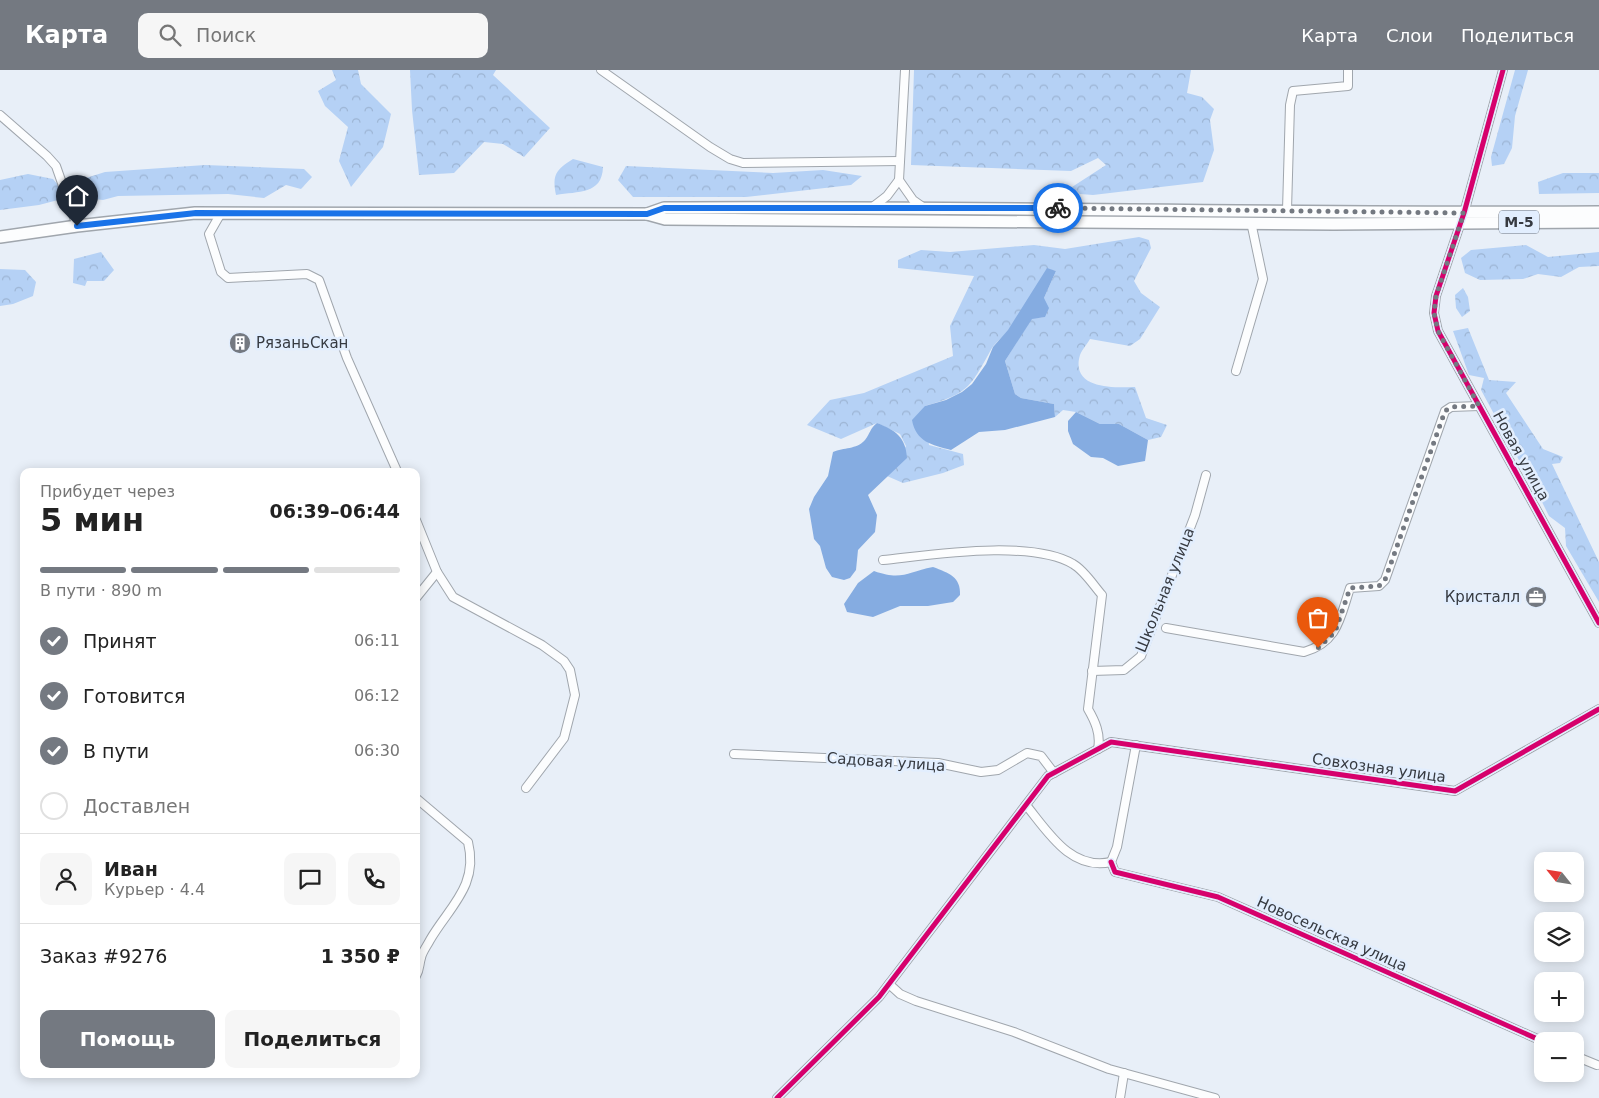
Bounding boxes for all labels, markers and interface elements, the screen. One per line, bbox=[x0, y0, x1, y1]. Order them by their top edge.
search box bbox=[138, 13, 488, 58]
text: Карта bbox=[25, 21, 108, 49]
icon: search bbox=[156, 21, 184, 49]
text: Поиск bbox=[196, 24, 256, 46]
text: Карта bbox=[1301, 25, 1358, 46]
text: Слои bbox=[1386, 25, 1433, 46]
text: Поделиться bbox=[1461, 25, 1574, 46]
pin bbox=[56, 175, 98, 226]
icon: home bbox=[63, 182, 91, 210]
courier bbox=[1033, 183, 1083, 233]
icon: bike bbox=[1044, 194, 1072, 222]
road number: М-5 bbox=[1499, 210, 1539, 233]
building icon: РязаньСкан bbox=[228, 331, 252, 355]
place label: РязаньСкан bbox=[256, 334, 348, 352]
street label: Новая улица bbox=[1489, 408, 1553, 504]
text: Прибудет через bbox=[40, 482, 175, 501]
text: 06:39–06:44 bbox=[270, 500, 400, 522]
text: 5 мин bbox=[40, 501, 144, 539]
street label: Школьная улица bbox=[1132, 525, 1198, 655]
text: В пути · 890 m bbox=[40, 581, 162, 600]
office icon: Кристалл bbox=[1524, 585, 1548, 609]
place label: Кристалл bbox=[1445, 588, 1520, 606]
pin bbox=[1297, 597, 1339, 648]
icon: bag bbox=[1304, 604, 1332, 632]
icon: check bbox=[40, 627, 68, 655]
text: Принят bbox=[83, 630, 157, 652]
text: 06:11 bbox=[354, 631, 400, 650]
icon: check bbox=[40, 682, 68, 710]
text: Готовится bbox=[83, 685, 185, 707]
text: 06:12 bbox=[354, 686, 400, 705]
icon: check bbox=[40, 737, 68, 765]
text: В пути bbox=[83, 740, 149, 762]
text: 06:30 bbox=[354, 741, 400, 760]
street label: Садовая улица bbox=[826, 749, 946, 775]
street label: Совхозная улица bbox=[1311, 750, 1447, 786]
text: Доставлен bbox=[83, 795, 190, 817]
north arrow bbox=[1534, 852, 1584, 902]
map controls bbox=[1534, 852, 1584, 1082]
button: person bbox=[40, 853, 92, 905]
button: chat bbox=[284, 853, 336, 905]
button: phone bbox=[348, 853, 400, 905]
text: Иван bbox=[104, 858, 158, 880]
text: Курьер · 4.4 bbox=[104, 880, 205, 899]
street label: Новосельская улица bbox=[1254, 893, 1410, 975]
button: layers bbox=[1534, 912, 1584, 962]
text: Заказ #9276 bbox=[40, 945, 167, 967]
text: 1 350 ₽ bbox=[321, 945, 400, 967]
button: + bbox=[1534, 972, 1584, 1022]
button: Помощь bbox=[40, 1010, 215, 1068]
button: Поделиться bbox=[225, 1010, 400, 1068]
button: − bbox=[1534, 1032, 1584, 1082]

